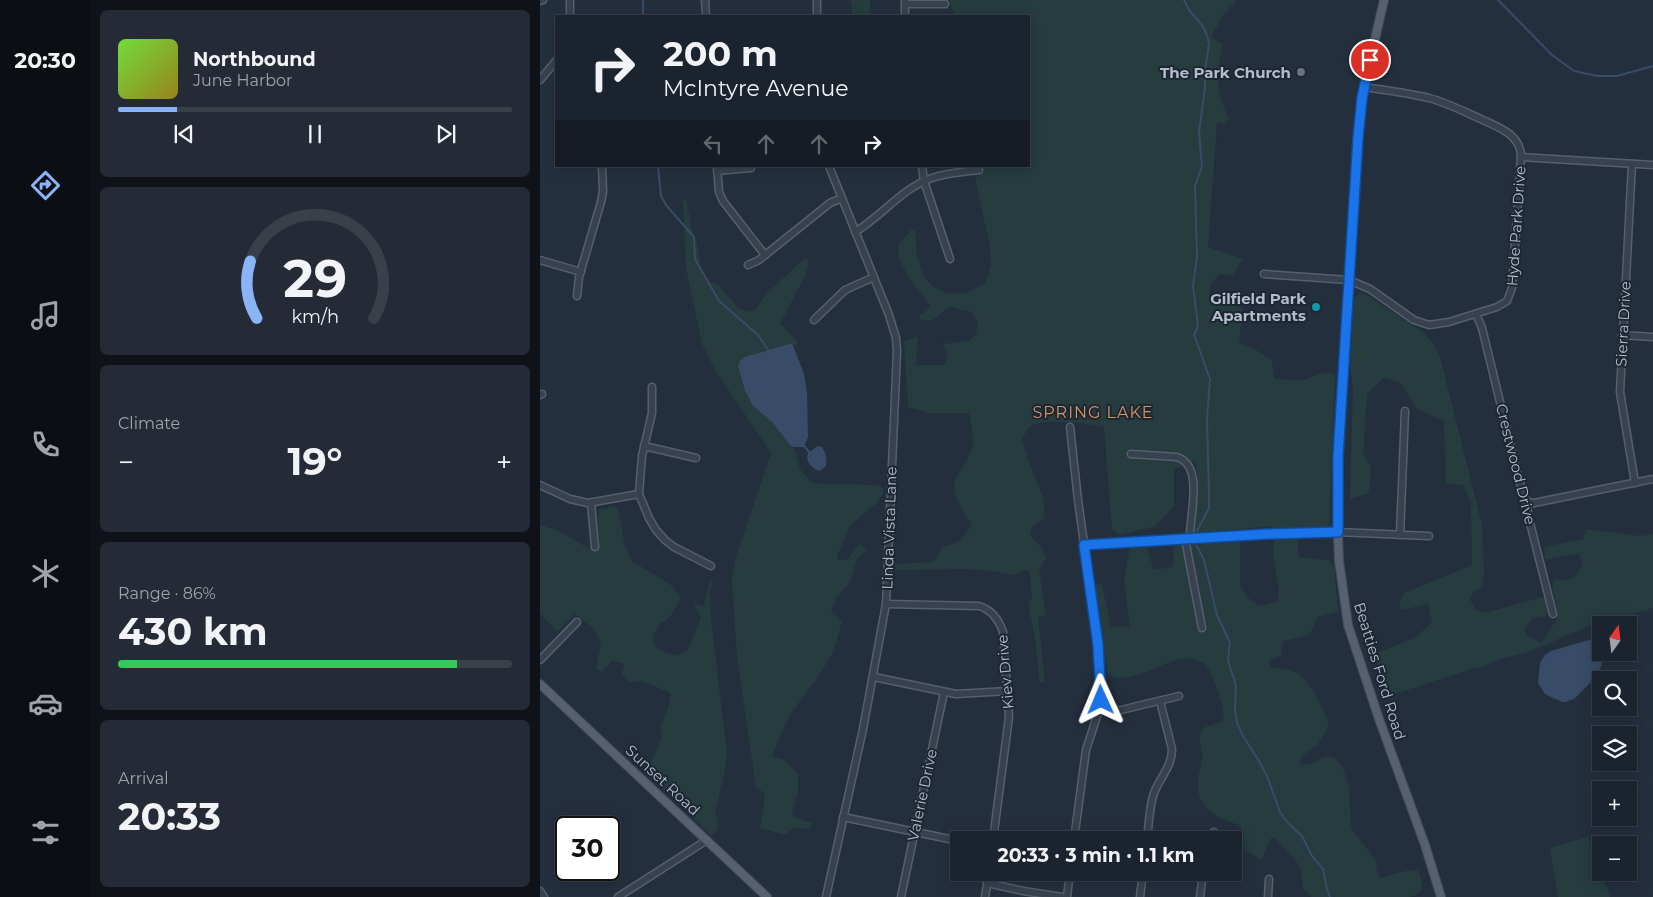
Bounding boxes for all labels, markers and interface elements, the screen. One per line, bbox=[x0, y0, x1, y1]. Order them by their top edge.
text: 200 m bbox=[663, 32, 778, 75]
icon: right bbox=[580, 35, 645, 100]
pin bbox=[1349, 39, 1391, 81]
icon: arrive bbox=[1356, 46, 1384, 74]
text: 20:30 bbox=[14, 47, 76, 74]
text: Northbound bbox=[193, 48, 316, 71]
place label: The Park Church bbox=[1160, 63, 1291, 82]
marker: The Park Church bbox=[1295, 66, 1307, 78]
text: June Harbor bbox=[193, 71, 292, 90]
text: McIntyre Avenue bbox=[663, 75, 849, 102]
icon: previous bbox=[170, 120, 198, 148]
icon: pause bbox=[301, 120, 329, 148]
icon: next bbox=[432, 120, 460, 148]
icon: left bbox=[699, 130, 727, 158]
icon: ahead bbox=[752, 130, 780, 158]
icon: ahead bbox=[805, 130, 833, 158]
icon: right bbox=[858, 130, 886, 158]
street label: Hyde Park Drive bbox=[1502, 165, 1530, 287]
icon: directions bbox=[28, 168, 63, 203]
text: 29 bbox=[283, 247, 347, 310]
street label: Sierra Drive bbox=[1611, 281, 1635, 367]
place label: Gilfield Park Apartments bbox=[1210, 289, 1306, 325]
icon: music bbox=[28, 298, 63, 333]
marker: Gilfield Park Apartments bbox=[1310, 301, 1322, 313]
text: km/h bbox=[291, 306, 339, 327]
street label: Crestwood Drive bbox=[1492, 402, 1540, 526]
district label: SPRING LAKE bbox=[1032, 403, 1154, 422]
text: Climate bbox=[118, 414, 180, 433]
icon: phone bbox=[28, 427, 63, 462]
text: 19° bbox=[288, 438, 343, 485]
text: − bbox=[118, 445, 134, 479]
text: + bbox=[496, 445, 512, 479]
street label: Linda Vista Lane bbox=[877, 466, 901, 590]
icon: climate bbox=[28, 556, 63, 591]
text: Range · 86% bbox=[118, 584, 216, 603]
street label: Beatties Ford Road bbox=[1350, 600, 1410, 742]
text: 430 km bbox=[118, 608, 268, 655]
north arrow bbox=[1592, 616, 1638, 661]
map controls bbox=[1592, 616, 1637, 881]
street label: Kiev Drive bbox=[992, 634, 1018, 710]
button: search bbox=[1592, 671, 1637, 716]
position arrow bbox=[1074, 673, 1126, 725]
icon: car bbox=[28, 686, 63, 721]
button: layers bbox=[1592, 726, 1637, 771]
street label: Sunset Road bbox=[622, 741, 704, 819]
street label: Valerie Drive bbox=[903, 747, 941, 843]
text: Arrival bbox=[118, 769, 168, 788]
button: + bbox=[1592, 781, 1637, 826]
text: 20:33 bbox=[118, 793, 221, 840]
icon: filters bbox=[28, 815, 63, 850]
speed limit sign: 30 bbox=[555, 816, 620, 881]
button: − bbox=[1592, 836, 1637, 881]
text: 20:33 · 3 min · 1.1 km bbox=[997, 844, 1195, 867]

